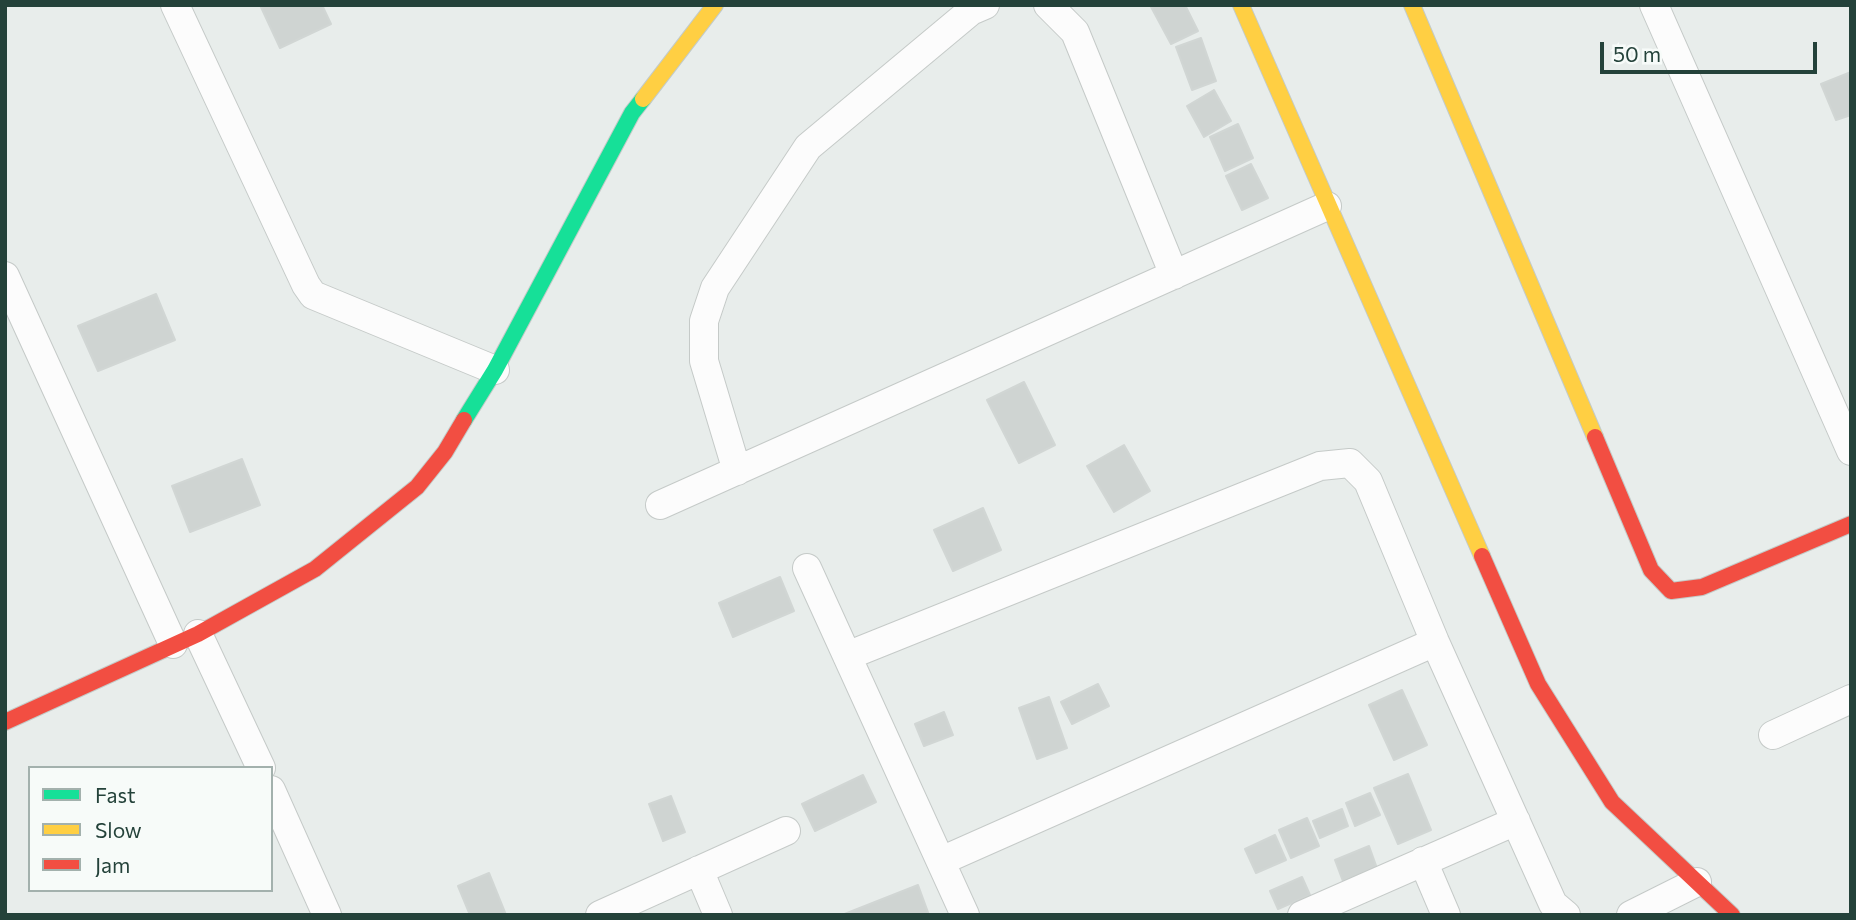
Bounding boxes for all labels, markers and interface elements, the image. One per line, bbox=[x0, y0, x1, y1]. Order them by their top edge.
scale bar bbox=[1604, 28, 1821, 72]
text: 50 m bbox=[1613, 41, 1661, 66]
legend bbox=[28, 766, 273, 892]
text: Fast bbox=[95, 782, 136, 807]
text: Slow bbox=[95, 817, 142, 842]
text: Jam bbox=[95, 852, 130, 877]

